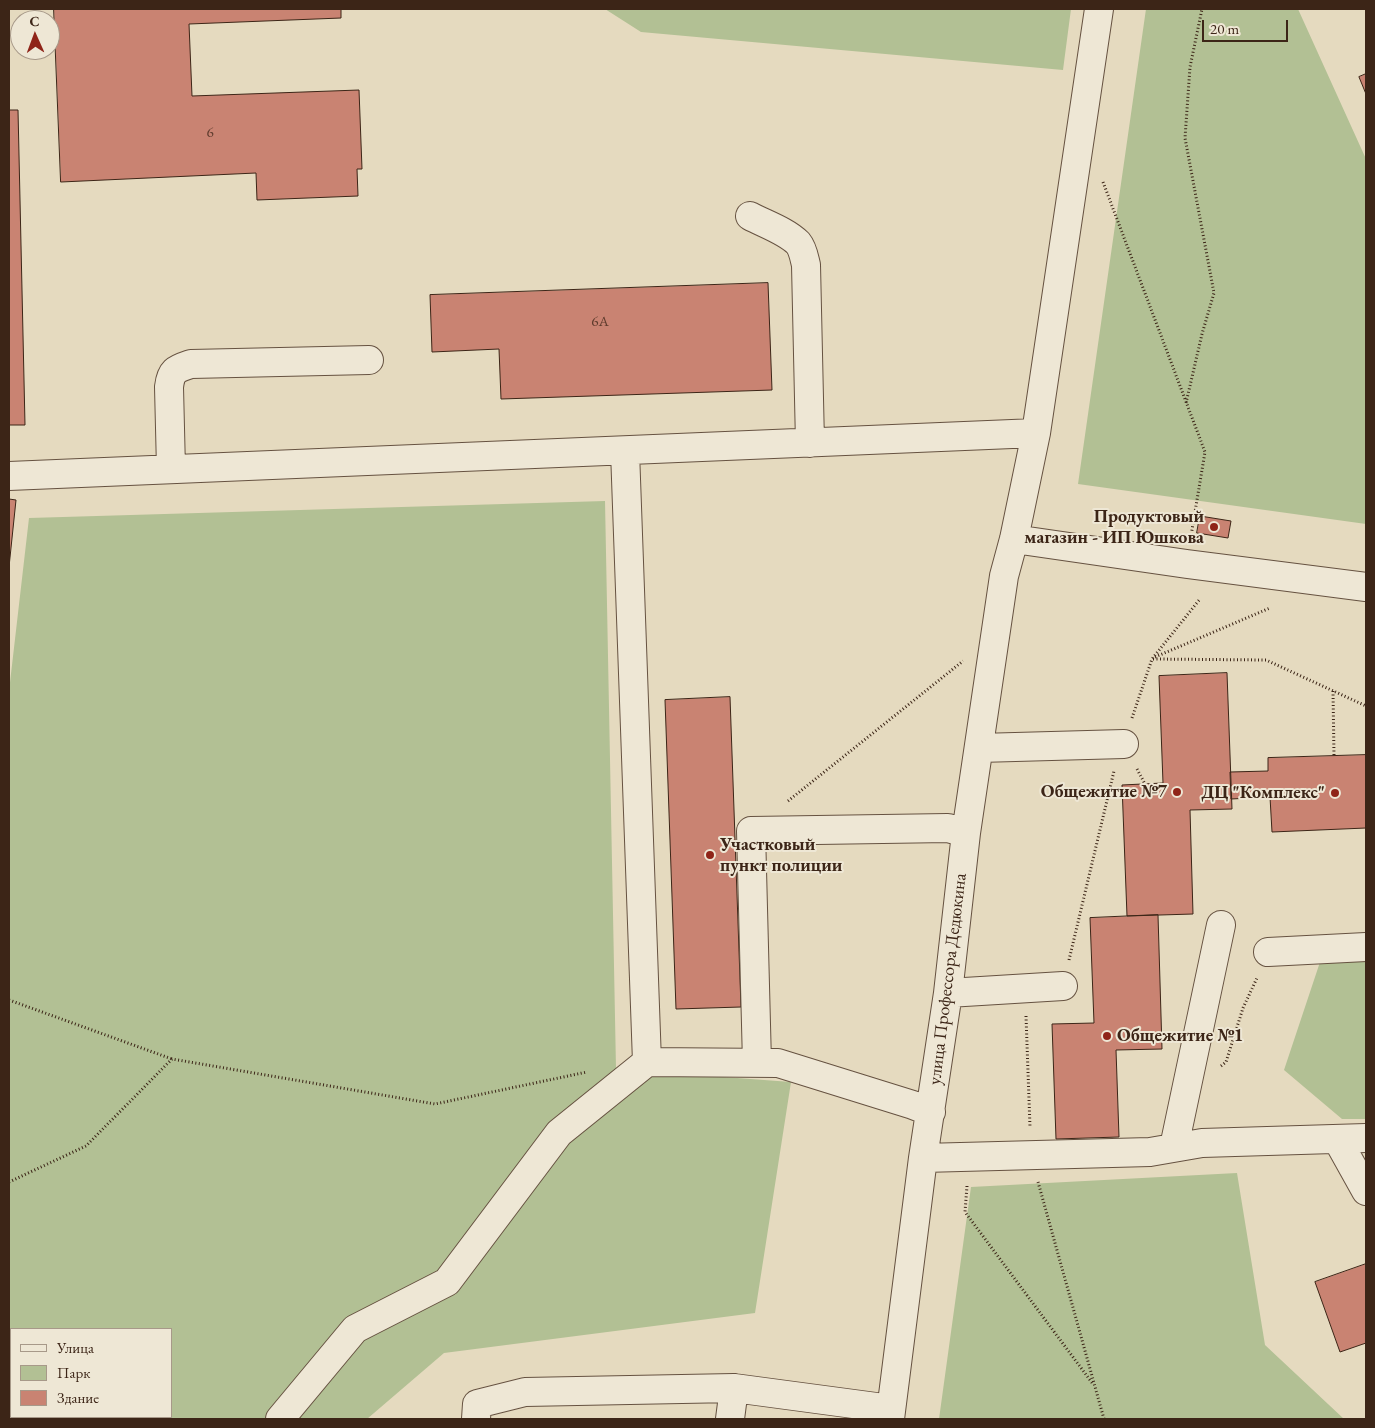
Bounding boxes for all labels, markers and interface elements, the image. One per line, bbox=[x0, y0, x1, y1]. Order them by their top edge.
north arrow bbox=[10, 10, 60, 60]
scale bar bbox=[1205, 10, 1291, 42]
text: С bbox=[29, 12, 40, 30]
text: 20 m bbox=[1210, 19, 1239, 38]
house number: 6 bbox=[206, 124, 214, 142]
house number: 6А bbox=[591, 313, 609, 331]
place label: Продуктовый магазин - ИП Юшкова bbox=[1024, 506, 1204, 548]
marker: Продуктовый магазин - ИП Юшкова bbox=[1208, 521, 1220, 533]
place label: Общежитие №7 bbox=[1041, 781, 1167, 803]
place label: ДЦ "Комплекс" bbox=[1201, 782, 1325, 804]
marker: Общежитие №7 bbox=[1171, 786, 1183, 798]
marker: ДЦ "Комплекс" bbox=[1329, 787, 1341, 799]
place label: Участковый пункт полиции bbox=[720, 834, 842, 876]
marker: Участковый пункт полиции bbox=[704, 849, 716, 861]
street label: улица Профессора Дедюкина bbox=[924, 872, 972, 1086]
place label: Общежитие №1 bbox=[1117, 1025, 1243, 1047]
marker: Общежитие №1 bbox=[1101, 1030, 1113, 1042]
legend bbox=[10, 1328, 172, 1418]
text: Улица bbox=[57, 1338, 94, 1357]
text: Парк bbox=[57, 1363, 90, 1382]
text: Здание bbox=[57, 1388, 99, 1407]

